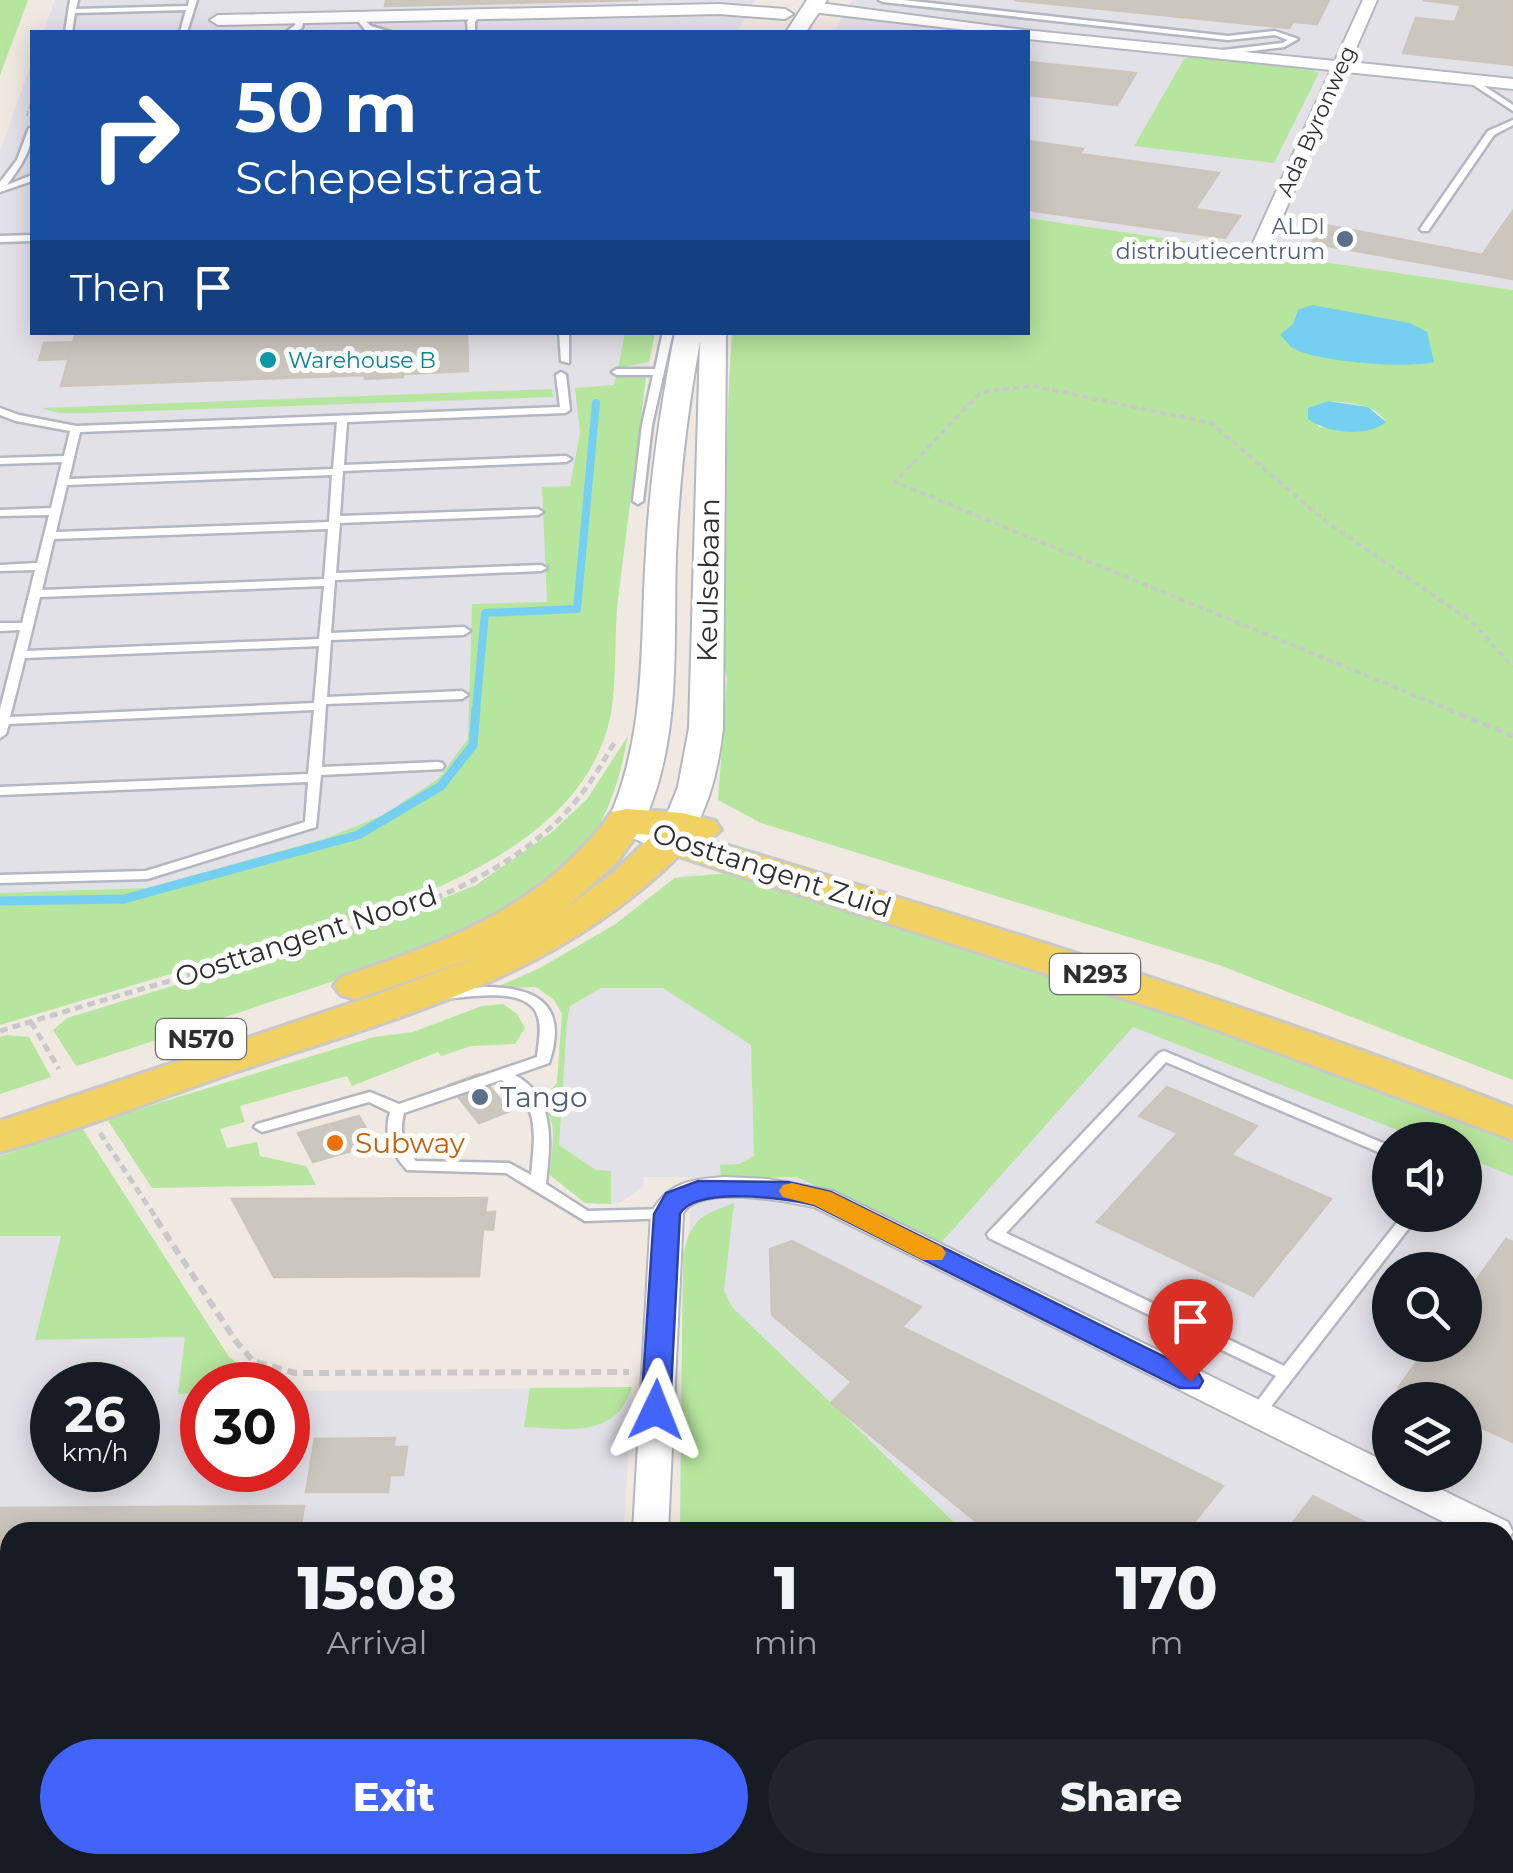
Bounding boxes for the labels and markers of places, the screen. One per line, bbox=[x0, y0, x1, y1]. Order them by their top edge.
place label: ALDI distributiecentrum bbox=[1116, 213, 1325, 265]
marker: ALDI distributiecentrum bbox=[1334, 228, 1356, 250]
place label: Warehouse B bbox=[288, 347, 436, 374]
marker: Warehouse B bbox=[257, 349, 279, 371]
place label: Tango bbox=[500, 1080, 587, 1114]
marker: Tango bbox=[469, 1086, 491, 1108]
place label: Subway bbox=[355, 1126, 466, 1160]
marker: Subway bbox=[324, 1132, 346, 1154]
pin bbox=[1148, 1279, 1233, 1382]

